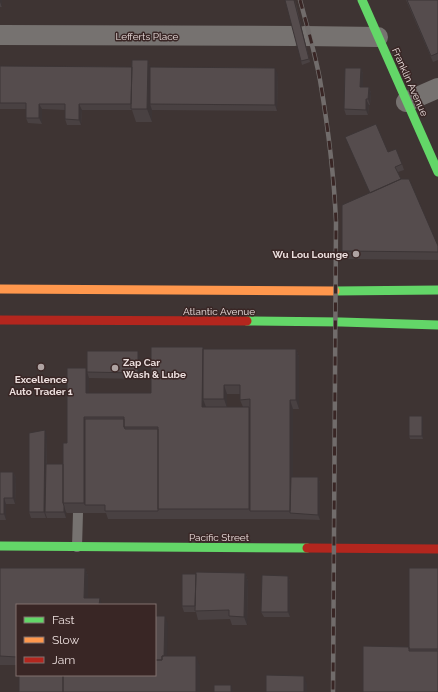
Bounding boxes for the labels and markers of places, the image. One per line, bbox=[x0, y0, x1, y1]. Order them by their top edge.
place label: Wu Lou Lounge bbox=[272, 249, 348, 260]
marker: Wu Lou Lounge bbox=[351, 249, 361, 259]
place label: Zap Car Wash & Lube bbox=[123, 357, 186, 380]
marker: Excellence Auto Trader 1 bbox=[36, 362, 46, 372]
marker: Zap Car Wash & Lube bbox=[110, 363, 120, 373]
place label: Excellence Auto Trader 1 bbox=[9, 374, 73, 397]

